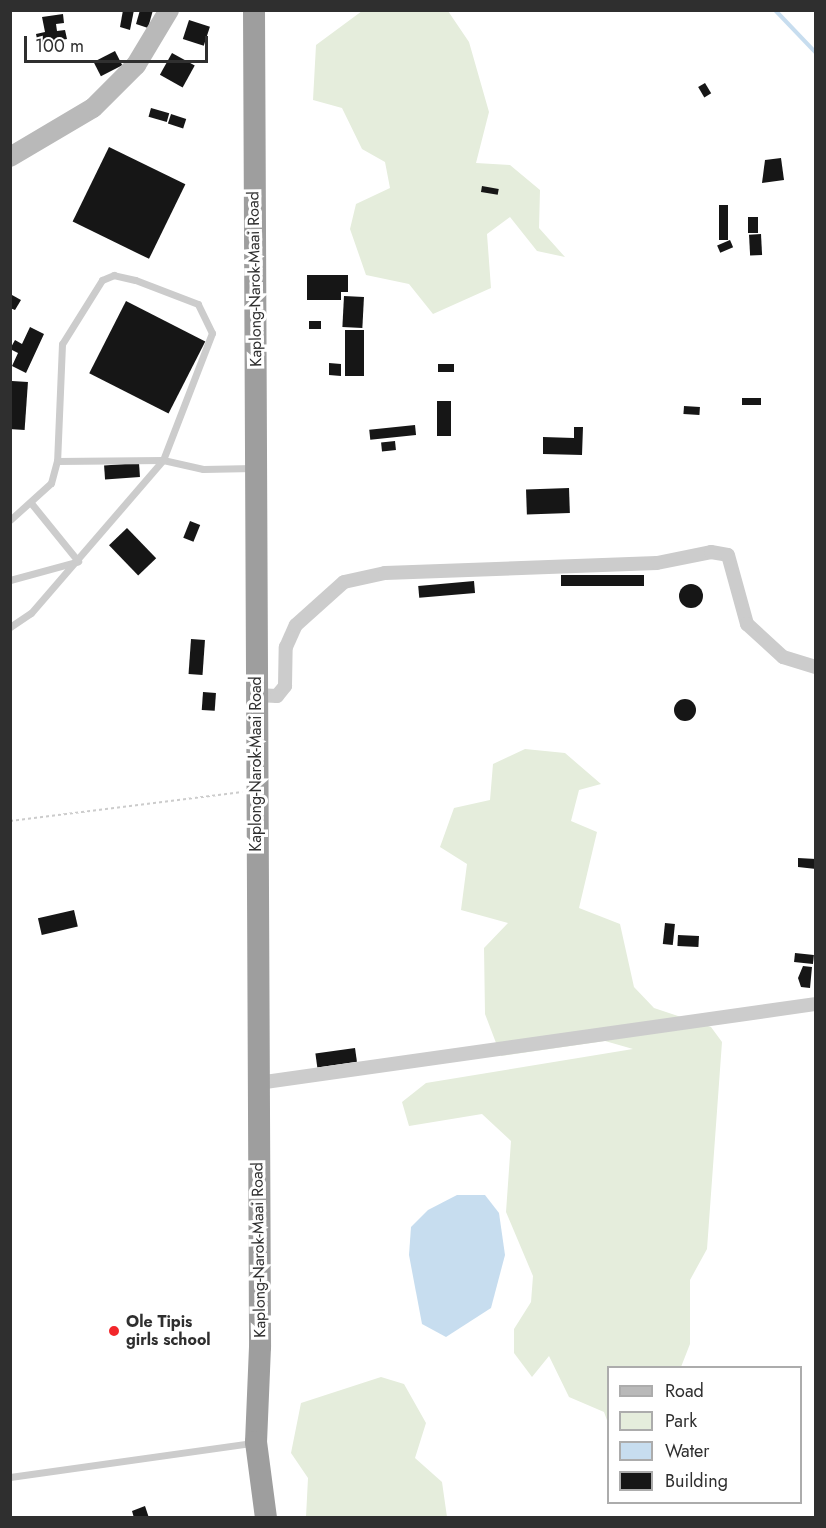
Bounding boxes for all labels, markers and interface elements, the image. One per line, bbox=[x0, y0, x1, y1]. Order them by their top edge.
scale bar bbox=[27, 24, 212, 62]
text: 100 m bbox=[35, 33, 84, 59]
street label: Kaplong-Narok-Maai Road bbox=[244, 191, 266, 367]
street label: Kaplong-Narok-Maai Road bbox=[246, 676, 266, 852]
street label: Kaplong-Narok-Maai Road bbox=[248, 1162, 270, 1338]
place label: Ole Tipis girls school bbox=[126, 1312, 211, 1350]
marker: Ole Tipis girls school bbox=[107, 1324, 121, 1338]
legend bbox=[607, 1366, 802, 1504]
text: Road bbox=[665, 1378, 704, 1404]
text: Park bbox=[665, 1408, 697, 1434]
text: Water bbox=[665, 1438, 709, 1464]
text: Building bbox=[665, 1468, 728, 1494]

